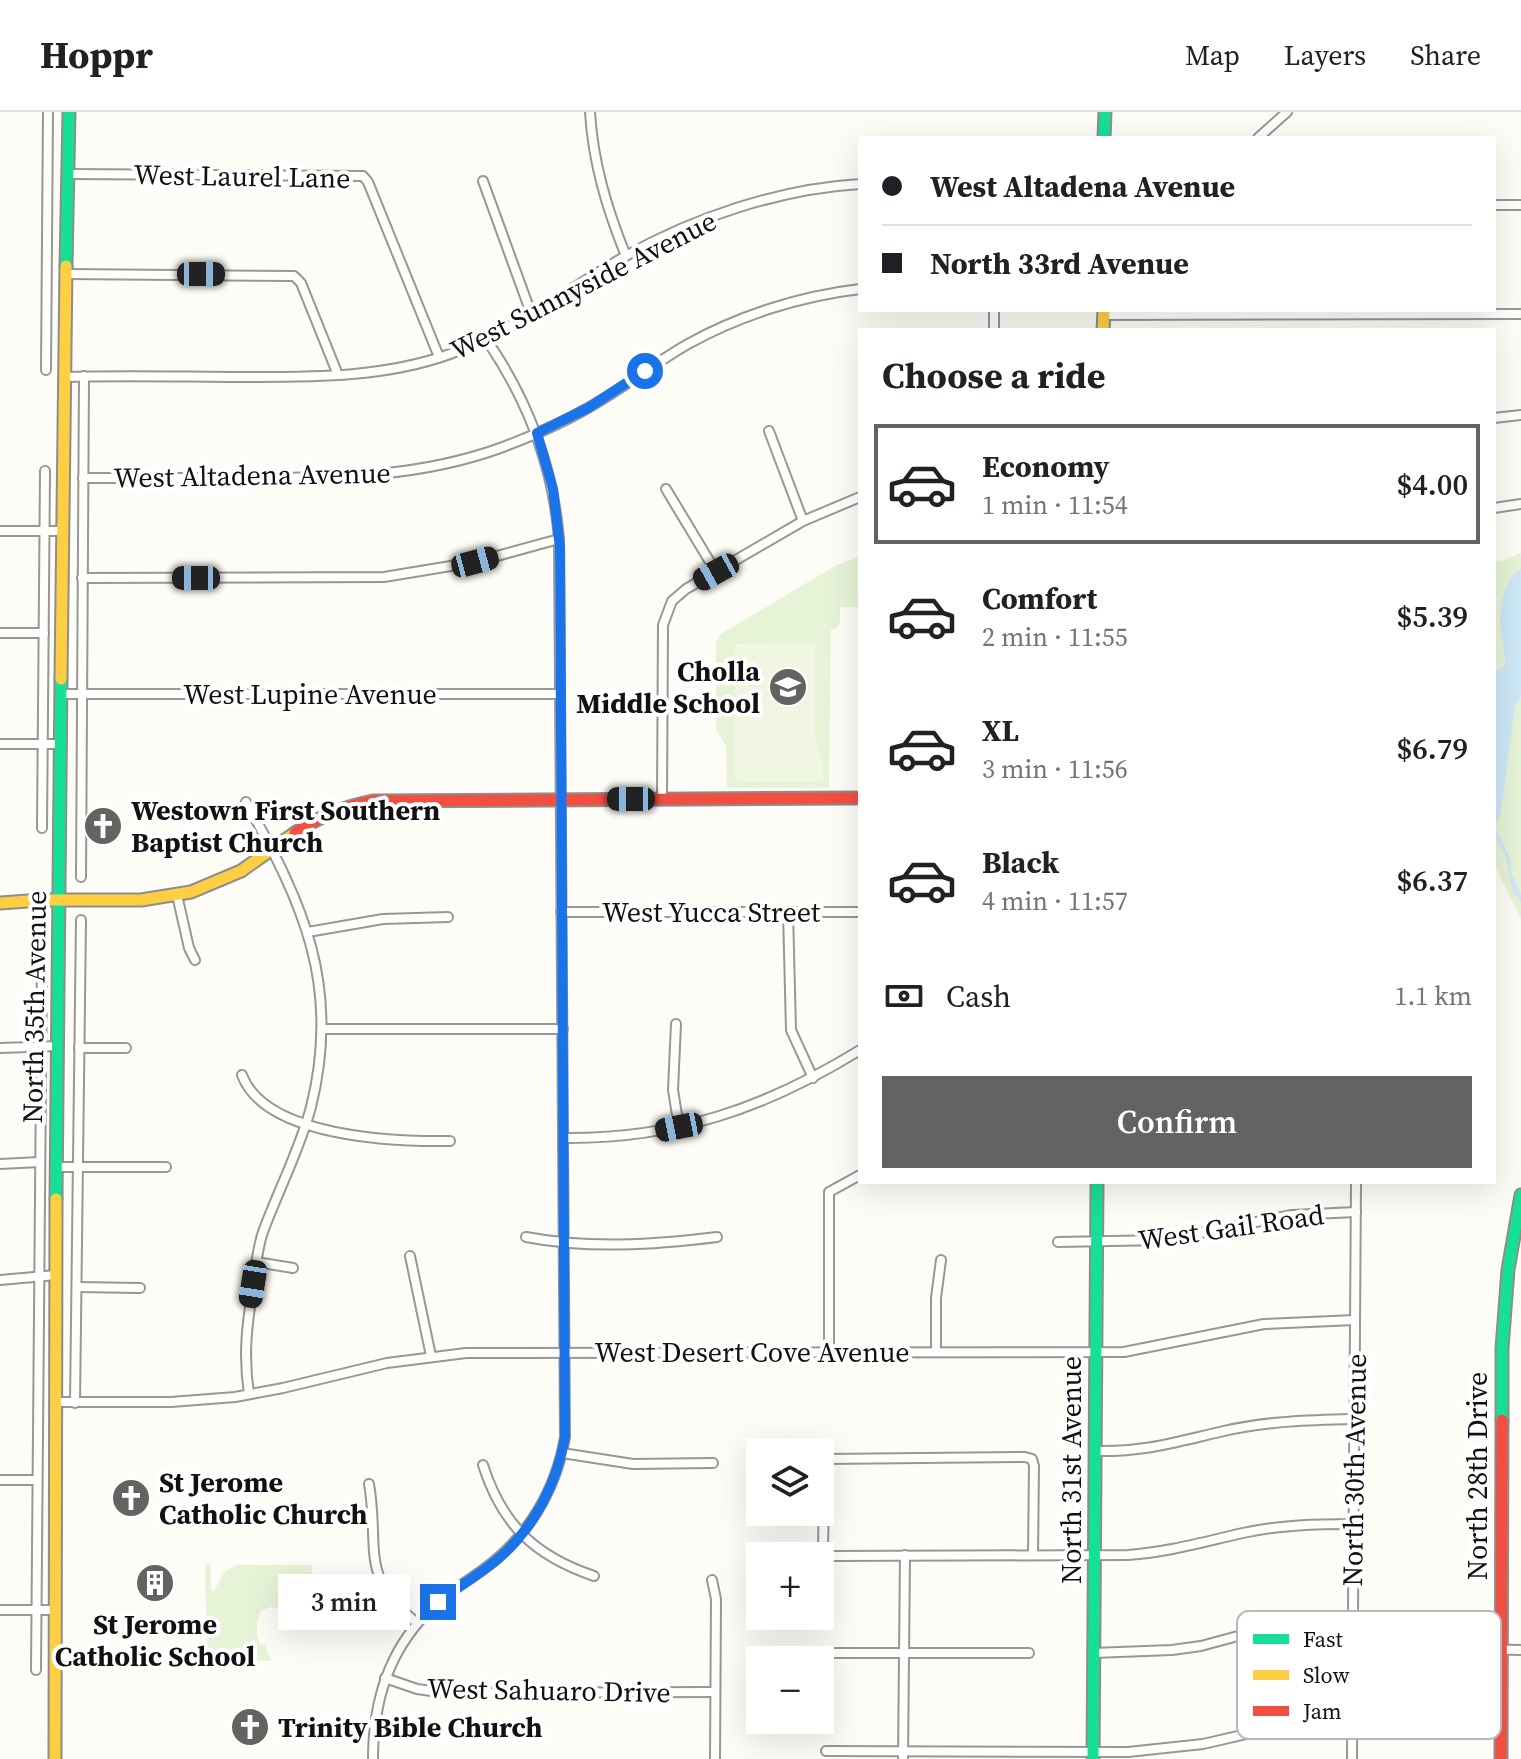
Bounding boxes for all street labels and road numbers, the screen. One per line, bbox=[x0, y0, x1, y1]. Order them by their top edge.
street label: West Laurel Lane bbox=[133, 155, 351, 197]
street label: West Sunnyside Avenue bbox=[444, 201, 722, 369]
street label: West Altadena Avenue bbox=[113, 454, 391, 496]
street label: West Lupine Avenue bbox=[183, 675, 437, 713]
street label: North 35th Avenue bbox=[13, 890, 55, 1124]
street label: West Yucca Street bbox=[602, 893, 821, 931]
street label: West Gail Road bbox=[1136, 1195, 1326, 1259]
street label: West Desert Cove Avenue bbox=[595, 1333, 909, 1371]
street label: North 30th Avenue bbox=[1333, 1353, 1375, 1587]
street label: North 31st Avenue bbox=[1052, 1356, 1090, 1584]
street label: North 28th Drive bbox=[1458, 1372, 1496, 1580]
street label: West Sahuaro Drive bbox=[427, 1669, 671, 1711]

